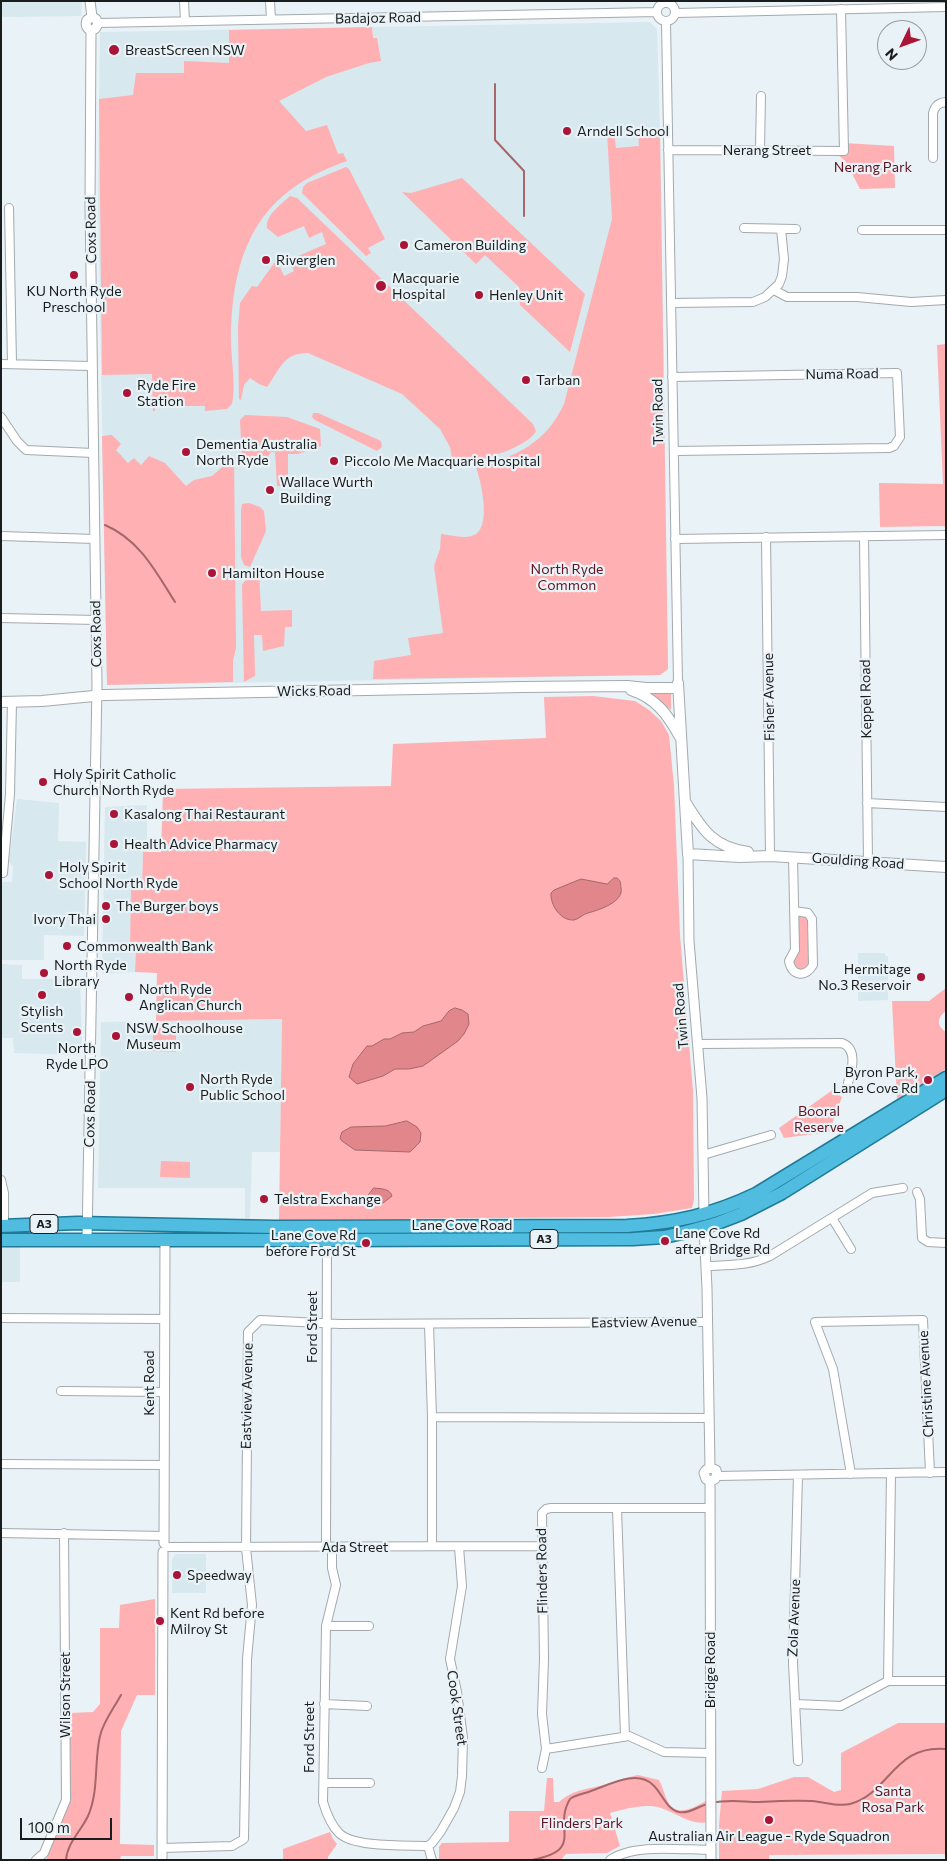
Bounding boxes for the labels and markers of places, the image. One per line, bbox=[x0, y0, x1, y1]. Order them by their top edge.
place label: BreastScreen NSW bbox=[125, 42, 245, 58]
marker: BreastScreen NSW bbox=[107, 43, 121, 57]
place label: Arndell School bbox=[577, 123, 669, 139]
marker: Arndell School bbox=[561, 125, 573, 137]
place label: Cameron Building bbox=[414, 237, 526, 253]
marker: Cameron Building bbox=[398, 239, 410, 251]
place label: Riverglen bbox=[276, 252, 335, 268]
marker: Riverglen bbox=[260, 254, 272, 266]
marker: KU North Ryde Preschool bbox=[68, 269, 80, 281]
place label: Macquarie Hospital bbox=[392, 270, 459, 302]
marker: Macquarie Hospital bbox=[374, 279, 388, 293]
place label: KU North Ryde Preschool bbox=[26, 283, 122, 316]
place label: Henley Unit bbox=[489, 287, 563, 303]
marker: Henley Unit bbox=[473, 289, 485, 301]
place label: Tarban bbox=[536, 372, 580, 388]
marker: Tarban bbox=[520, 374, 532, 386]
place label: Ryde Fire Station bbox=[137, 377, 196, 410]
marker: Ryde Fire Station bbox=[121, 387, 133, 399]
place label: Dementia Australia North Ryde bbox=[196, 436, 317, 468]
marker: Dementia Australia North Ryde bbox=[180, 446, 192, 458]
place label: Piccolo Me Macquarie Hospital bbox=[344, 453, 540, 469]
marker: Piccolo Me Macquarie Hospital bbox=[328, 455, 340, 467]
place label: Wallace Wurth Building bbox=[280, 474, 373, 507]
marker: Wallace Wurth Building bbox=[264, 484, 276, 496]
place label: Hamilton House bbox=[222, 565, 324, 581]
marker: Hamilton House bbox=[206, 567, 218, 579]
place label: Holy Spirit Catholic Church North Ryde bbox=[53, 766, 176, 799]
marker: Holy Spirit Catholic Church North Ryde bbox=[37, 776, 49, 788]
place label: Kasalong Thai Restaurant bbox=[124, 806, 285, 822]
marker: Kasalong Thai Restaurant bbox=[108, 808, 120, 820]
place label: Health Advice Pharmacy bbox=[124, 836, 278, 852]
marker: Health Advice Pharmacy bbox=[108, 838, 120, 850]
place label: Holy Spirit School North Ryde bbox=[59, 859, 178, 892]
marker: Holy Spirit School North Ryde bbox=[43, 869, 55, 881]
place label: The Burger boys bbox=[116, 898, 219, 914]
marker: The Burger boys bbox=[100, 900, 112, 912]
place label: Ivory Thai bbox=[33, 911, 96, 927]
marker: Ivory Thai bbox=[100, 913, 112, 925]
place label: Commonwealth Bank bbox=[77, 938, 213, 954]
marker: Commonwealth Bank bbox=[61, 940, 73, 952]
place label: North Ryde Library bbox=[54, 957, 127, 990]
place label: Hermitage No.3 Reservoir bbox=[818, 961, 911, 994]
marker: North Ryde Library bbox=[38, 967, 50, 979]
marker: Hermitage No.3 Reservoir bbox=[915, 971, 927, 983]
place label: North Ryde Anglican Church bbox=[139, 981, 242, 1014]
marker: Stylish Scents bbox=[36, 989, 48, 1001]
marker: North Ryde Anglican Church bbox=[123, 991, 135, 1003]
place label: Stylish Scents bbox=[21, 1003, 63, 1036]
place label: NSW Schoolhouse Museum bbox=[126, 1020, 243, 1052]
marker: North Ryde LPO bbox=[71, 1026, 83, 1038]
marker: NSW Schoolhouse Museum bbox=[110, 1030, 122, 1042]
place label: North Ryde LPO bbox=[46, 1040, 108, 1072]
place label: Byron Park, Lane Cove Rd bbox=[833, 1064, 918, 1096]
place label: North Ryde Public School bbox=[200, 1071, 285, 1104]
marker: Byron Park, Lane Cove Rd bbox=[922, 1074, 934, 1086]
marker: North Ryde Public School bbox=[184, 1081, 196, 1093]
place label: Telstra Exchange bbox=[274, 1191, 381, 1207]
marker: Telstra Exchange bbox=[258, 1193, 270, 1205]
place label: Lane Cove Rd after Bridge Rd bbox=[675, 1225, 770, 1258]
place label: Lane Cove Rd before Ford St bbox=[265, 1227, 356, 1260]
marker: Lane Cove Rd after Bridge Rd bbox=[659, 1235, 671, 1247]
marker: Lane Cove Rd before Ford St bbox=[360, 1237, 372, 1249]
place label: Speedway bbox=[187, 1567, 252, 1583]
marker: Speedway bbox=[171, 1569, 183, 1581]
place label: Kent Rd before Milroy St bbox=[170, 1605, 264, 1638]
marker: Kent Rd before Milroy St bbox=[154, 1615, 166, 1627]
marker: Australian Air League - Ryde Squadron bbox=[763, 1814, 775, 1826]
place label: Australian Air League - Ryde Squadron bbox=[648, 1828, 890, 1844]

